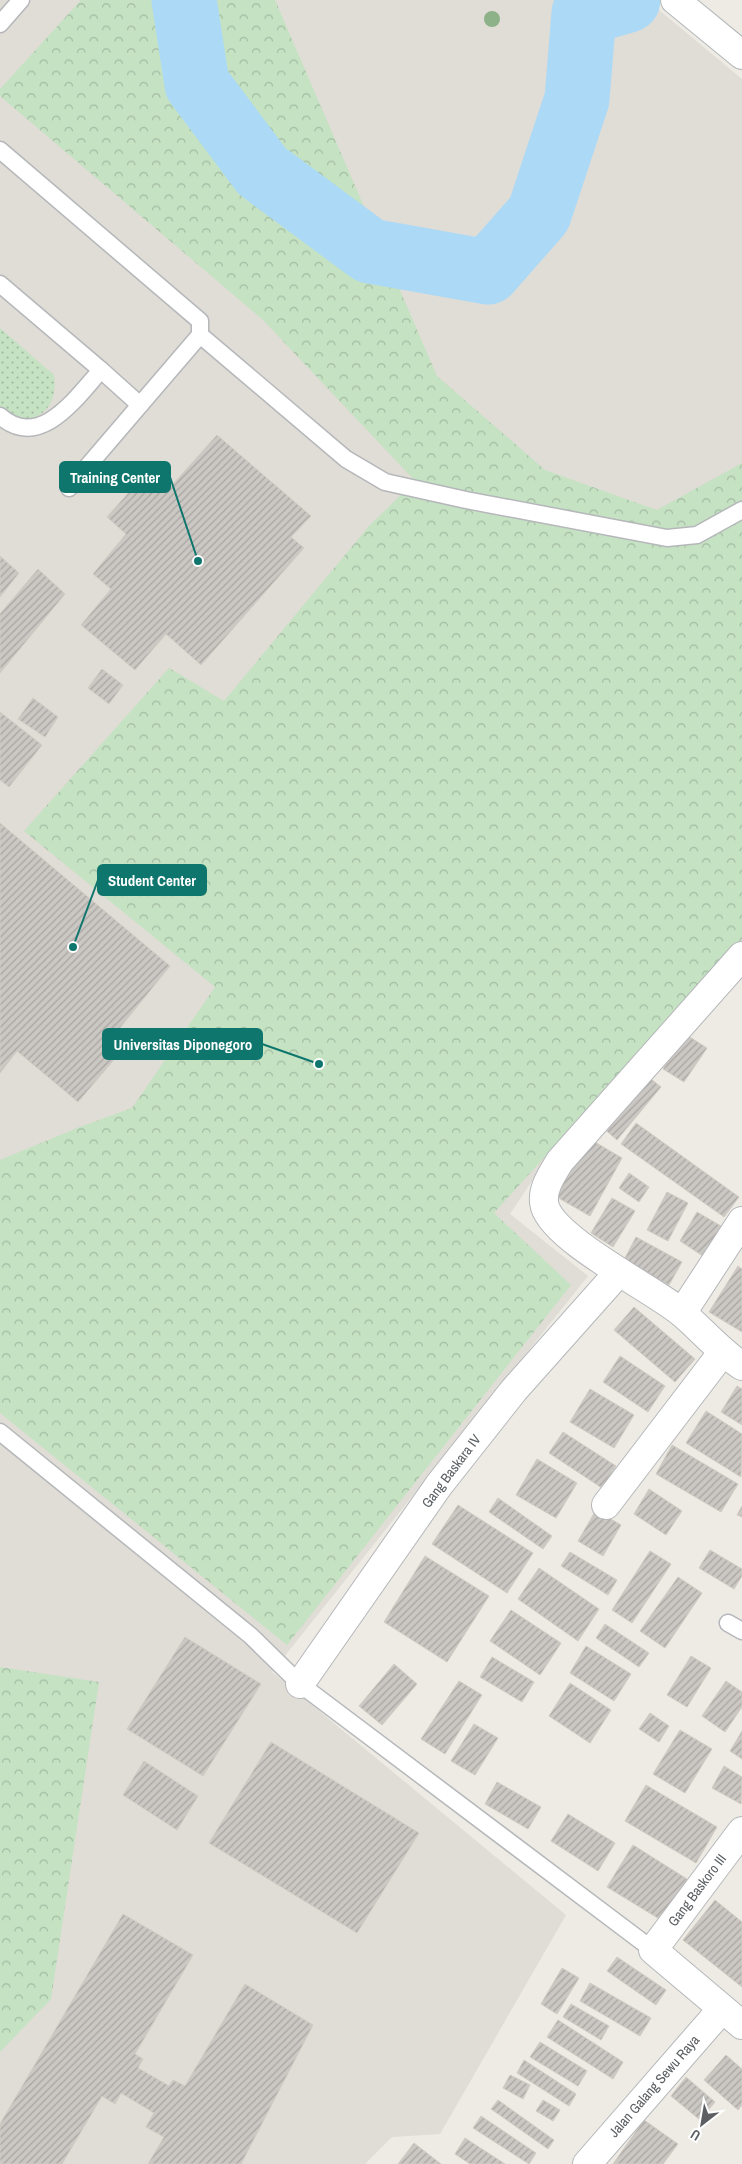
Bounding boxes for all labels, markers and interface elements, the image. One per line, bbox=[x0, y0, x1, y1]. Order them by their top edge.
callout: Training Center bbox=[60, 462, 170, 492]
text: Training Center bbox=[70, 467, 160, 488]
callout: Student Center bbox=[98, 865, 206, 895]
text: Student Center bbox=[108, 870, 196, 891]
callout: Universitas Diponegoro bbox=[103, 1029, 262, 1059]
text: Universitas Diponegoro bbox=[114, 1034, 252, 1055]
street label: Gang Baskara IV bbox=[418, 1430, 485, 1511]
street label: Gang Baskoro III bbox=[664, 1850, 730, 1930]
street label: Jalan Galang Sewu Raya bbox=[605, 2031, 704, 2141]
north arrow bbox=[677, 2099, 727, 2149]
text: U bbox=[687, 2125, 703, 2145]

